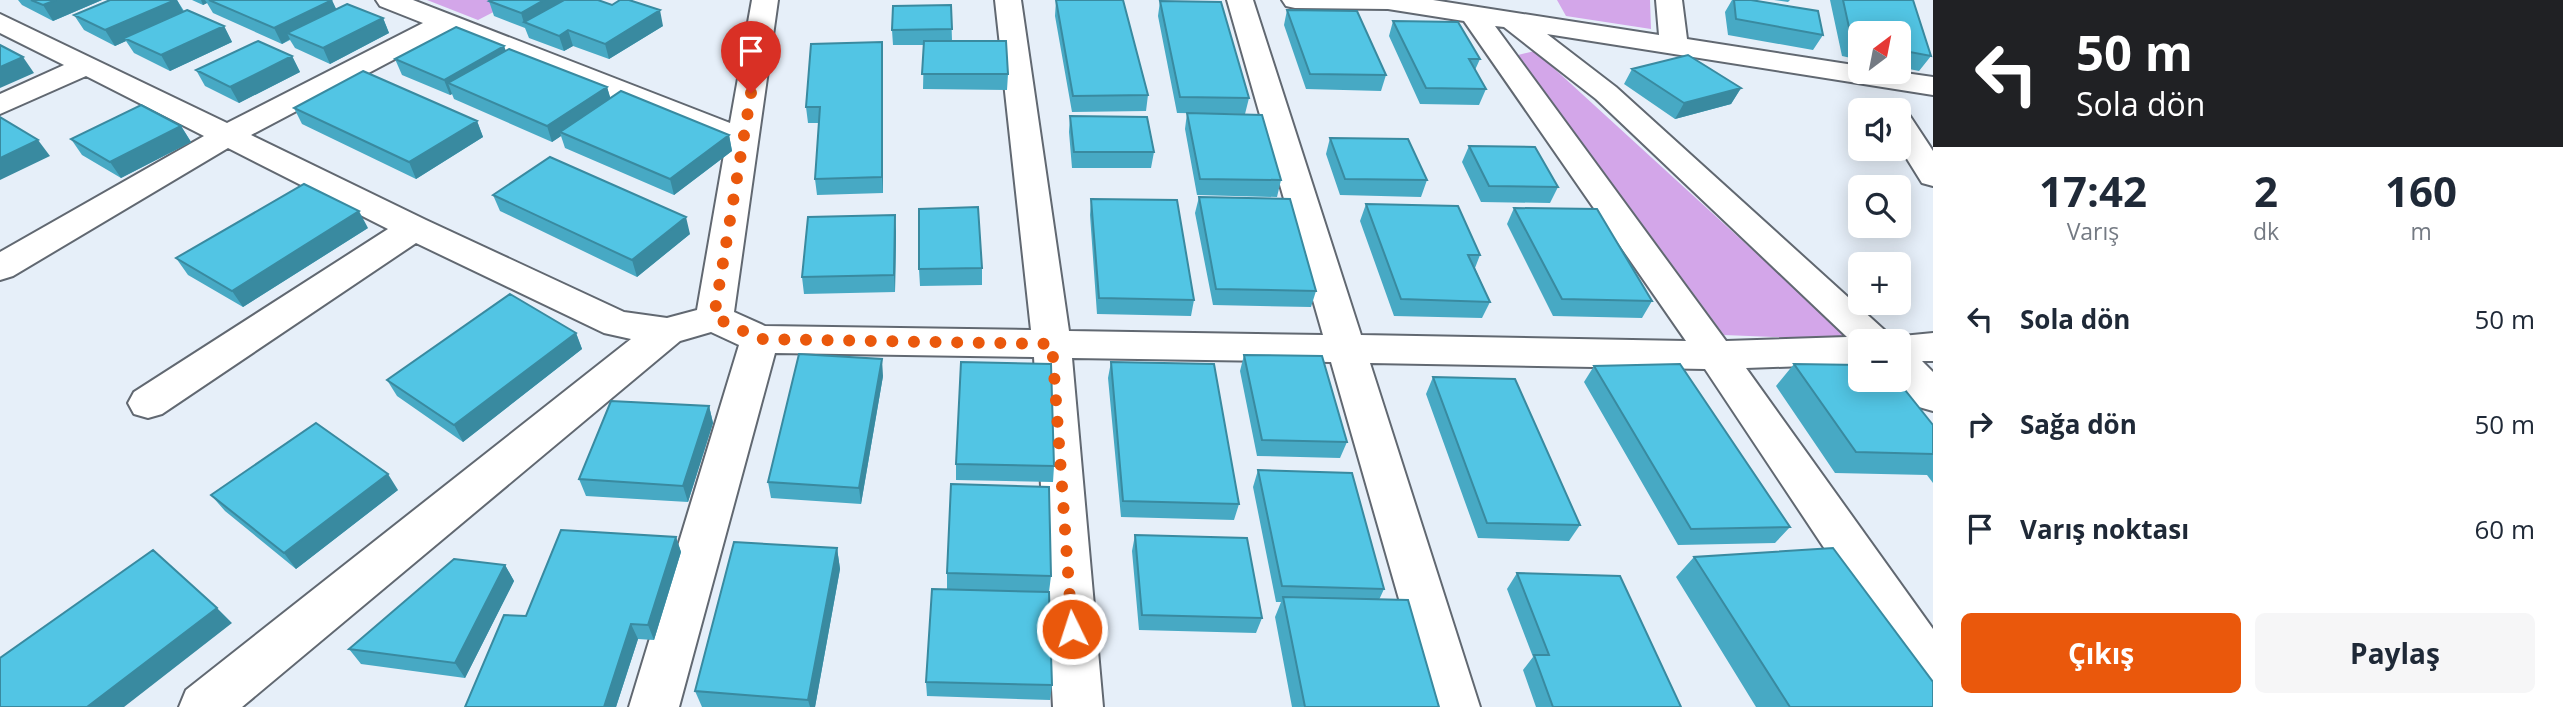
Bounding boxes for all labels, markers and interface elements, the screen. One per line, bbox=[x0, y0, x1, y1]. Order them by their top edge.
text: 50 m bbox=[2076, 19, 2193, 85]
pin bbox=[721, 21, 781, 93]
north arrow bbox=[1848, 21, 1911, 84]
map controls bbox=[1848, 21, 1911, 392]
icon: left bbox=[1961, 28, 2052, 119]
icon: arrive bbox=[732, 32, 770, 70]
text: Sola dön bbox=[2076, 82, 2205, 125]
button: sound bbox=[1848, 98, 1911, 161]
text: 17:42 bbox=[2039, 162, 2147, 219]
text: 2 bbox=[2254, 162, 2278, 219]
text: 160 bbox=[2385, 162, 2457, 219]
button: search bbox=[1848, 175, 1911, 238]
text: Varış bbox=[2067, 215, 2119, 247]
text: dk bbox=[2253, 215, 2279, 247]
text: m bbox=[2410, 215, 2432, 247]
button: + bbox=[1848, 252, 1911, 315]
icon: left bbox=[1961, 300, 1999, 338]
text: Sola dön bbox=[2020, 301, 2130, 337]
text: 50 m bbox=[2474, 301, 2535, 337]
button: − bbox=[1848, 329, 1911, 392]
icon: right bbox=[1961, 405, 1999, 443]
text: Sağa dön bbox=[2020, 406, 2137, 442]
text: 50 m bbox=[2474, 406, 2535, 442]
icon: arrive bbox=[1961, 510, 1999, 548]
text: Varış noktası bbox=[2020, 511, 2189, 547]
text: 60 m bbox=[2474, 511, 2535, 547]
position arrow bbox=[1035, 592, 1109, 666]
button: Çıkış bbox=[1961, 613, 2241, 693]
button: Paylaş bbox=[2255, 613, 2535, 693]

